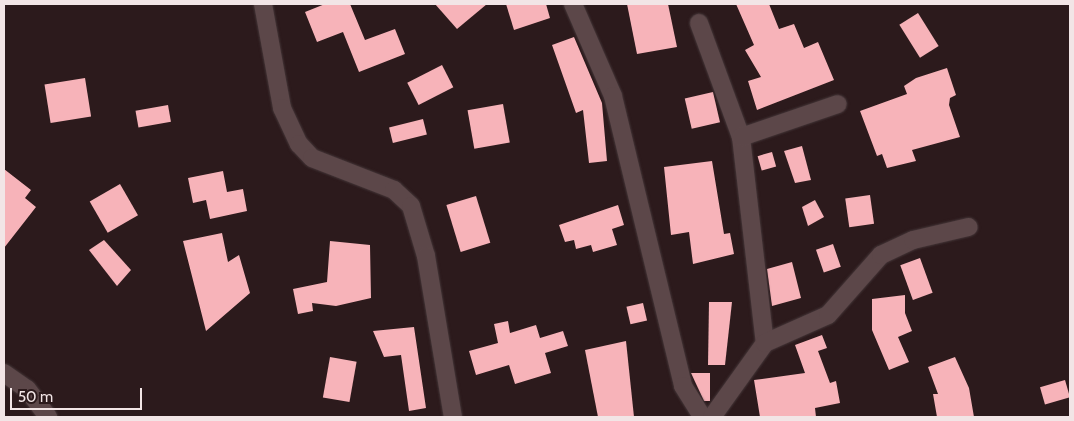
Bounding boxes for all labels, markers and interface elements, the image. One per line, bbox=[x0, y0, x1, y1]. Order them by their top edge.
scale bar bbox=[12, 378, 145, 410]
text: 50 m bbox=[18, 388, 53, 406]

